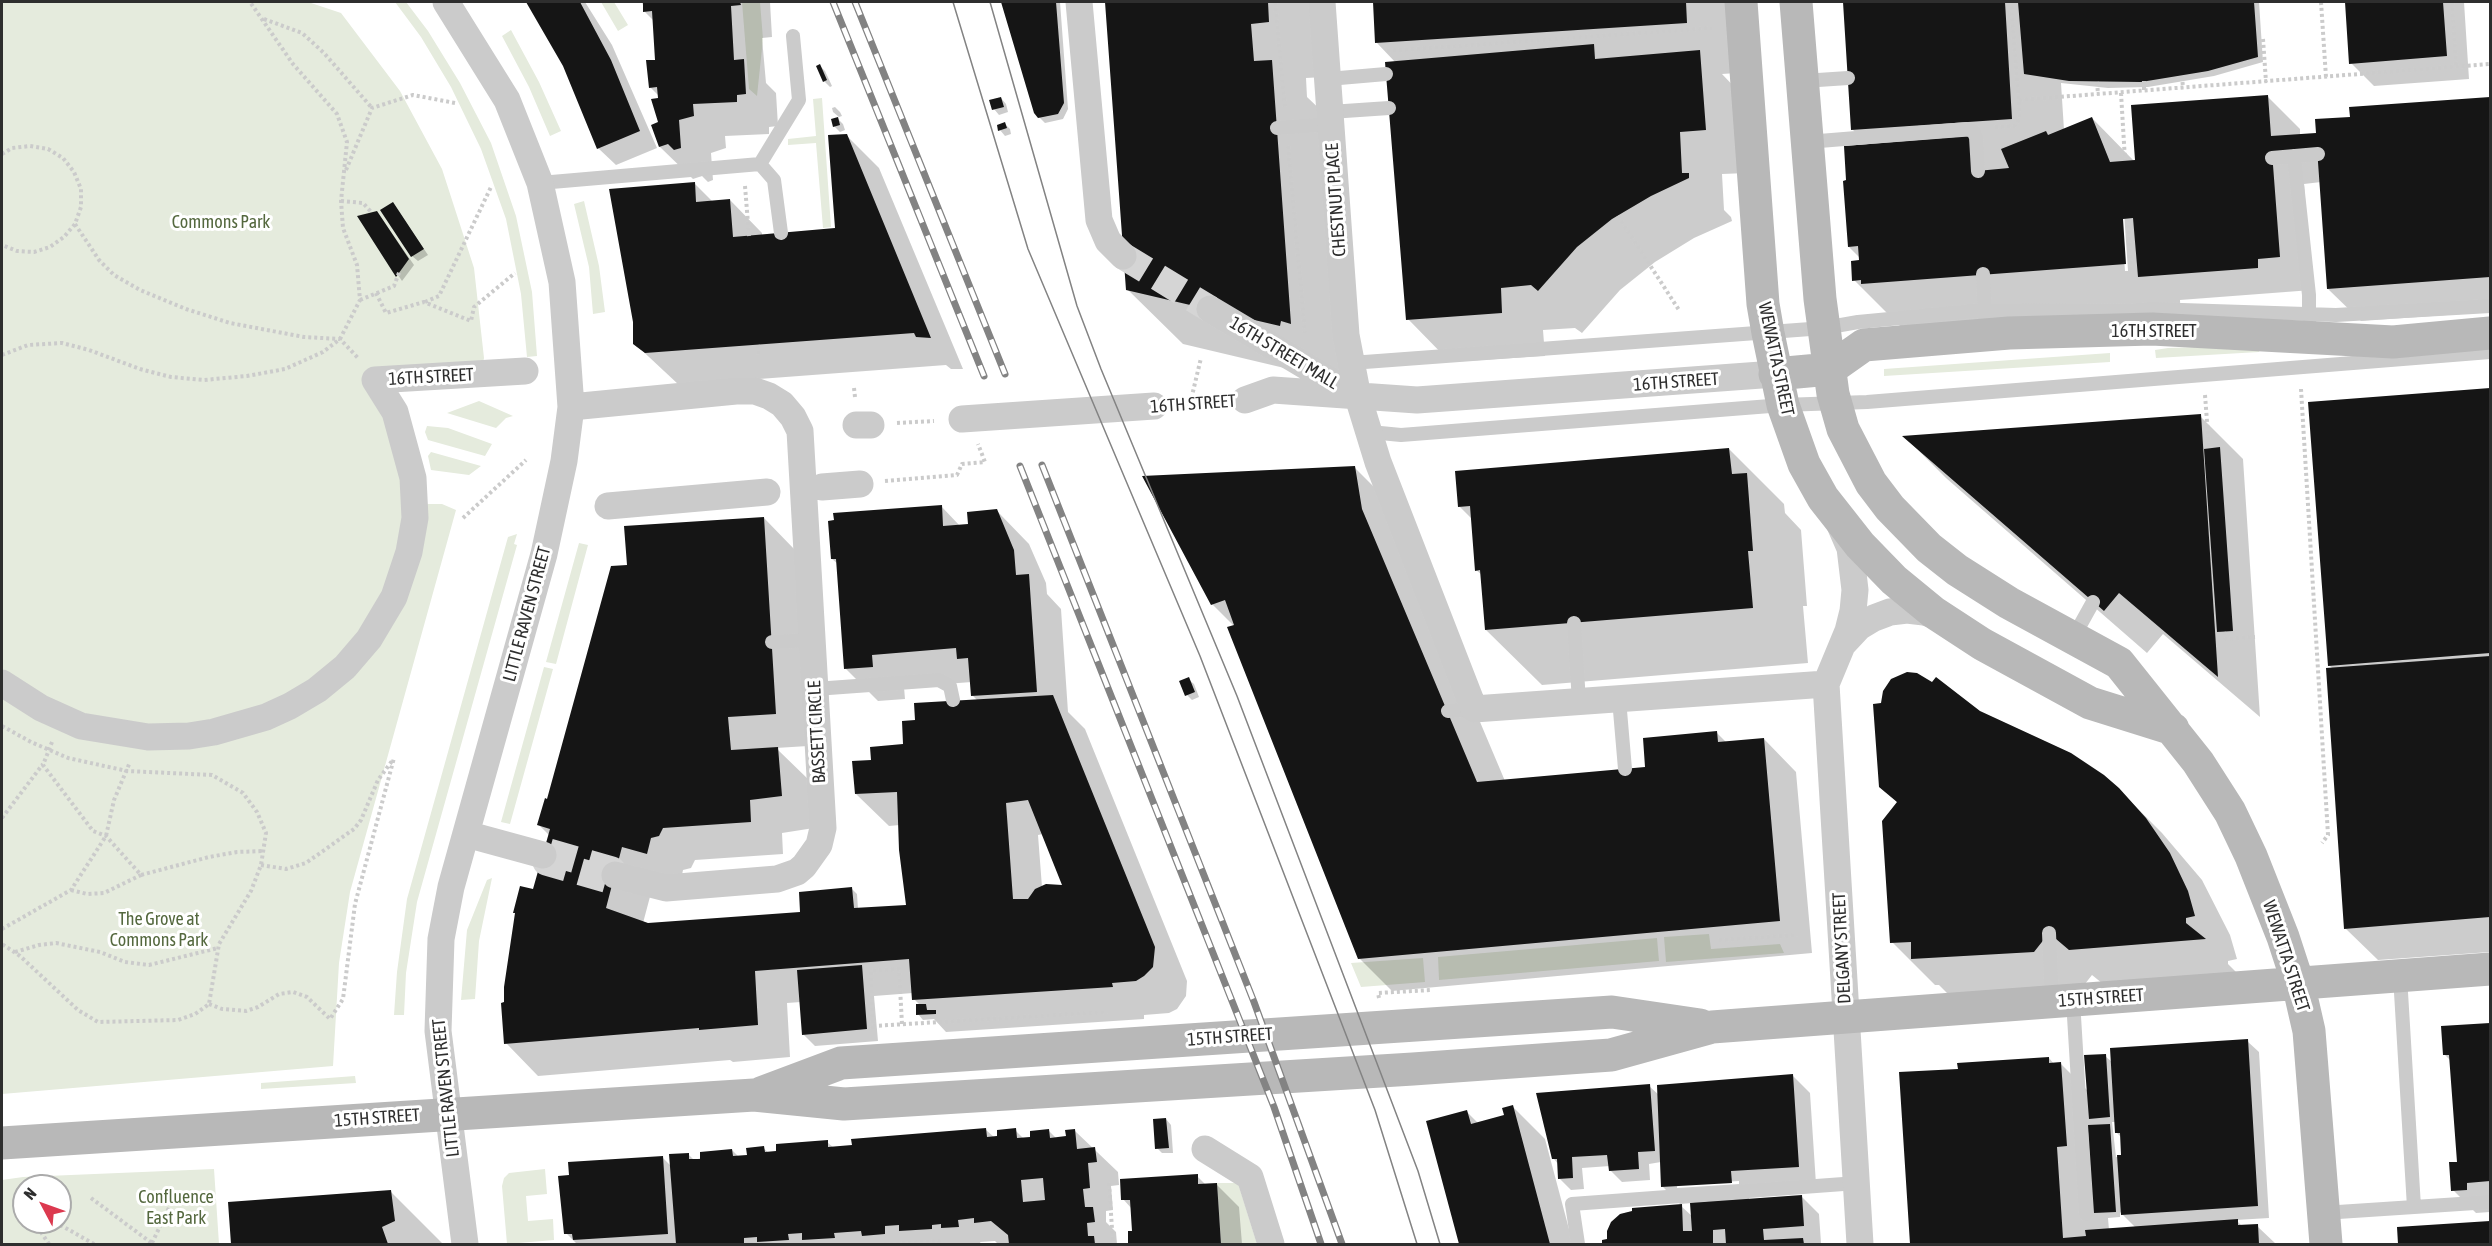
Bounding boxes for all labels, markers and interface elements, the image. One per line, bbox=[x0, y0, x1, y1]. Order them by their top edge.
street label: CHESTNUT PLACE bbox=[1321, 143, 1351, 257]
park label: Commons Park bbox=[172, 211, 270, 233]
street label: WEWATTA STREET bbox=[1753, 300, 1799, 418]
street label: 16TH STREET MALL bbox=[1226, 312, 1342, 394]
street label: 16TH STREET bbox=[2111, 320, 2197, 342]
street label: 16TH STREET bbox=[388, 364, 474, 390]
street label: 16TH STREET bbox=[1633, 368, 1719, 396]
street label: 16TH STREET bbox=[1150, 390, 1236, 418]
street label: LITTLE RAVEN STREET bbox=[499, 544, 555, 684]
street label: BASSETT CIRCLE bbox=[804, 680, 830, 784]
street label: DELGANY STREET bbox=[1828, 892, 1856, 1004]
street label: WEWATTA STREET bbox=[2258, 898, 2314, 1014]
park label: The Grove at Commons Park bbox=[110, 908, 208, 950]
street label: 15TH STREET bbox=[2058, 984, 2144, 1012]
street label: LITTLE RAVEN STREET bbox=[428, 1018, 464, 1158]
street label: 15TH STREET bbox=[1187, 1023, 1273, 1051]
street label: 15TH STREET bbox=[334, 1104, 420, 1132]
north arrow bbox=[12, 1174, 72, 1234]
text: N bbox=[20, 1184, 40, 1203]
park label: Confluence East Park bbox=[138, 1186, 214, 1228]

